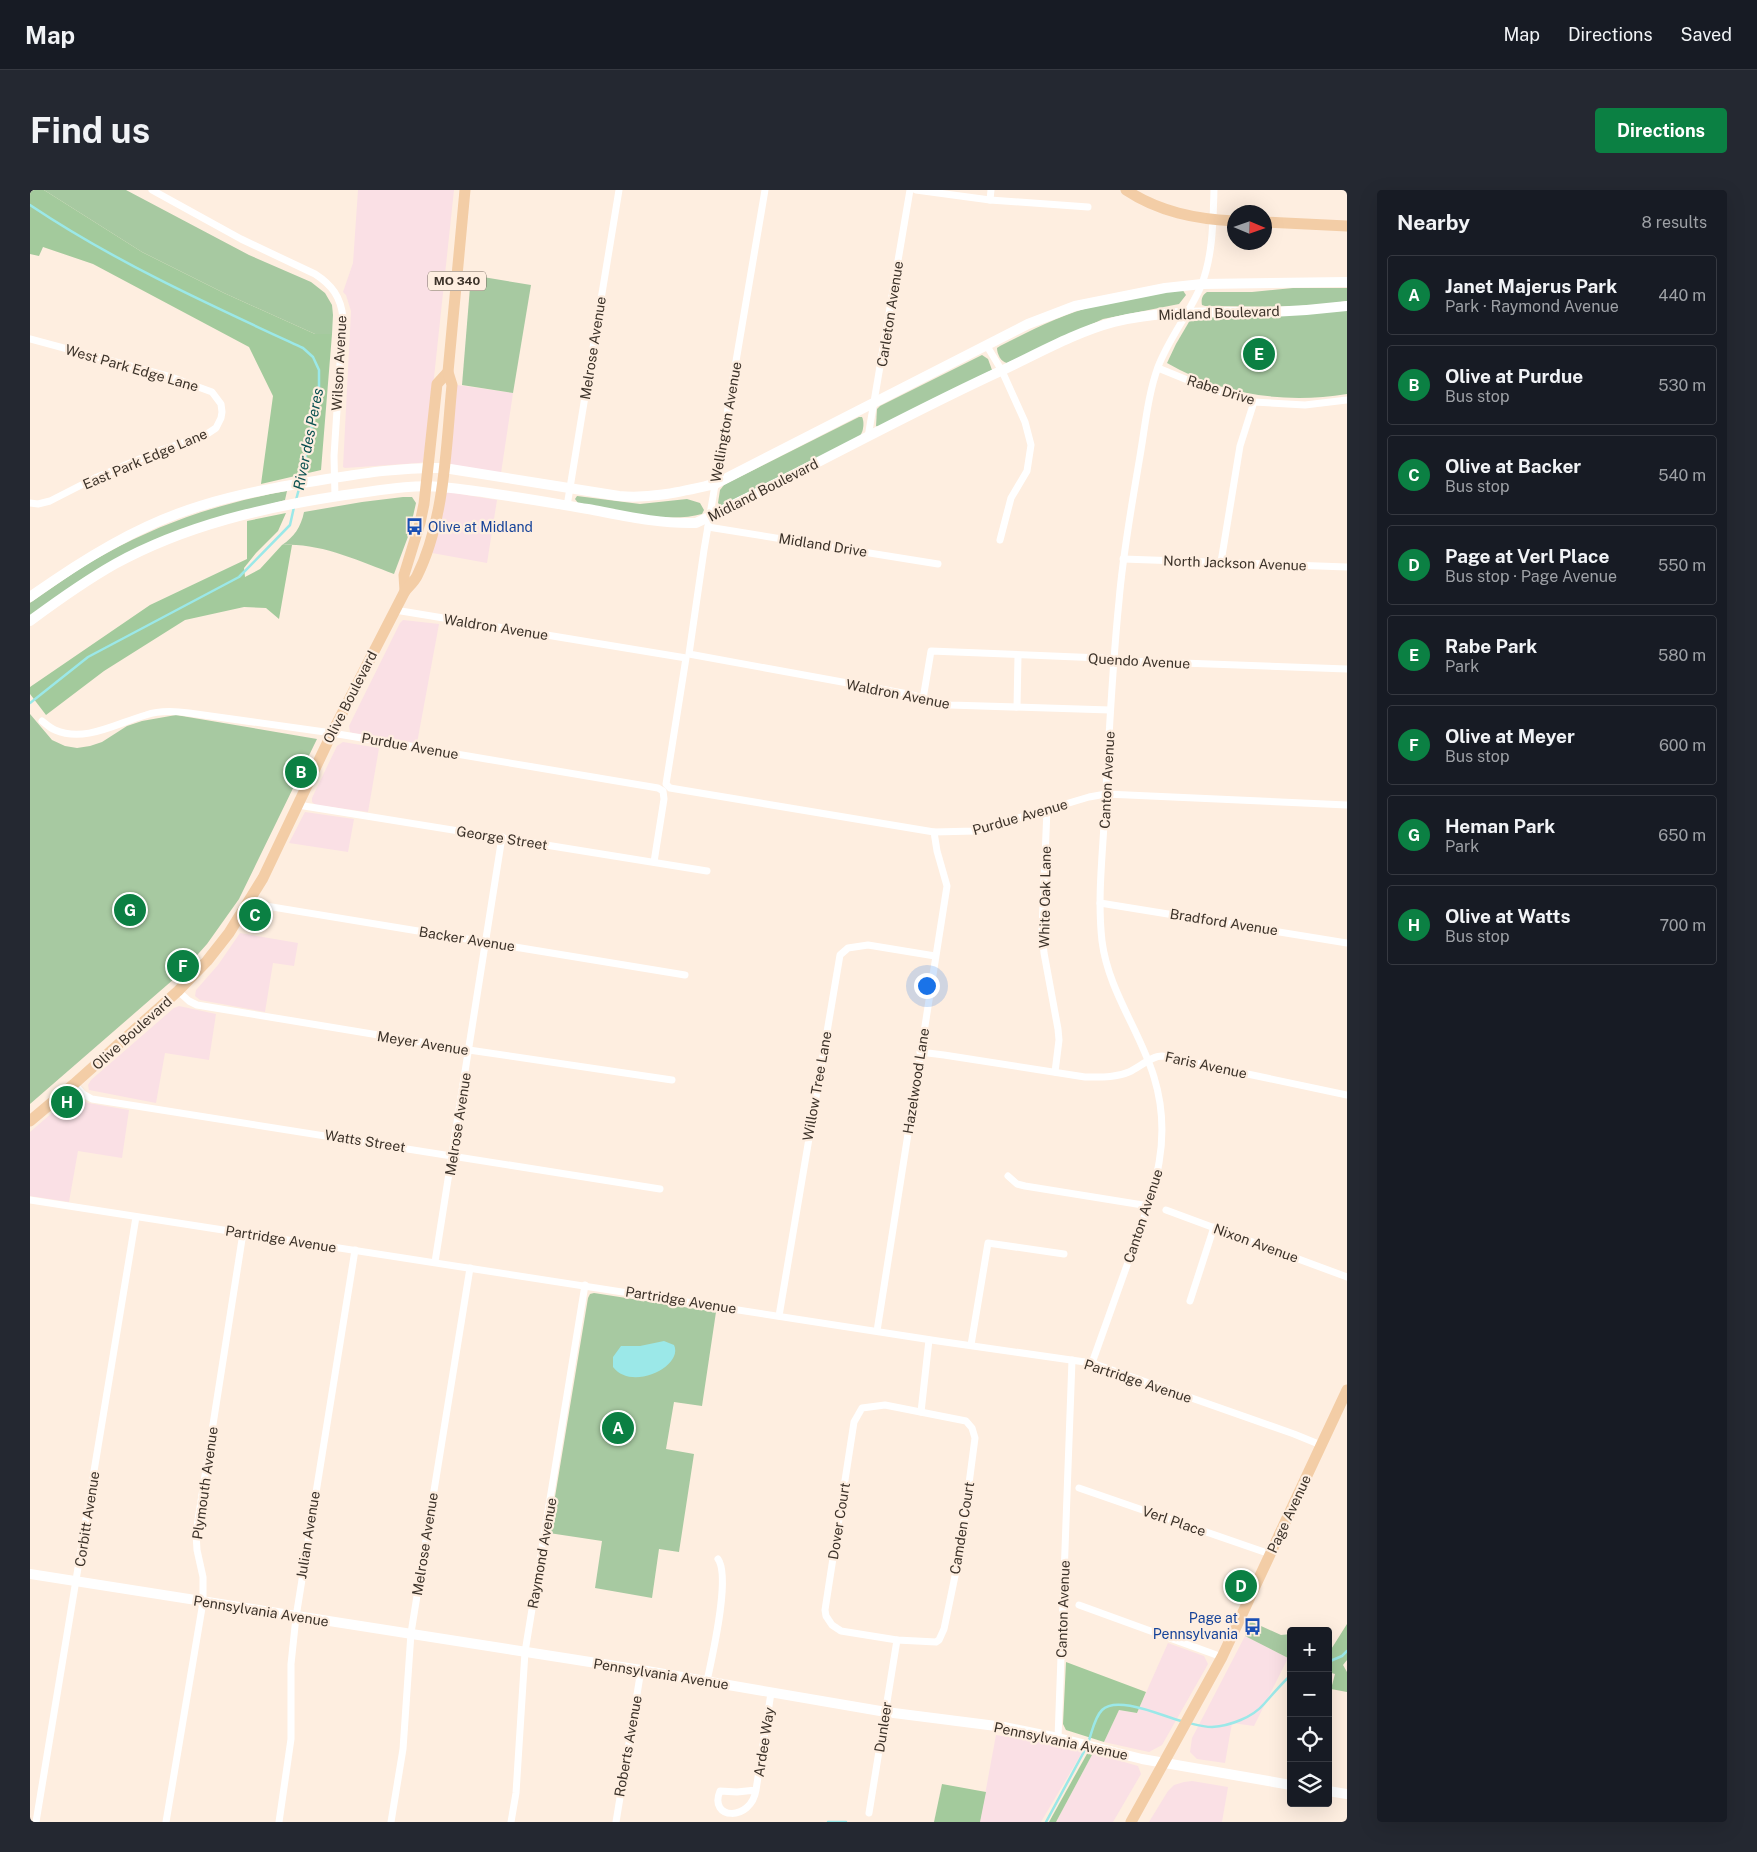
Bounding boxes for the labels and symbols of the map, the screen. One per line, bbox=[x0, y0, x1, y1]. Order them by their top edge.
north arrow bbox=[1227, 205, 1272, 250]
street label: Carleton Avenue bbox=[874, 260, 906, 368]
road number: MO 340 bbox=[428, 272, 486, 290]
street label: Melrose Avenue bbox=[577, 295, 609, 401]
street label: Midland Boulevard bbox=[1158, 303, 1280, 323]
street label: Wilson Avenue bbox=[329, 315, 349, 411]
pin: E bbox=[1243, 335, 1275, 373]
street label: West Park Edge Lane bbox=[64, 341, 201, 395]
street label: Wellington Avenue bbox=[708, 360, 744, 483]
street label: Rabe Drive bbox=[1185, 372, 1257, 408]
water label: River des Peres bbox=[290, 387, 326, 491]
street label: East Park Edge Lane bbox=[80, 426, 210, 492]
street label: Midland Boulevard bbox=[705, 455, 821, 525]
bus stop icon: Olive at Midland bbox=[404, 517, 424, 537]
place label: Olive at Midland bbox=[428, 519, 533, 535]
street label: Midland Drive bbox=[778, 530, 869, 560]
street label: North Jackson Avenue bbox=[1163, 553, 1307, 574]
street label: Waldron Avenue bbox=[443, 611, 549, 643]
street label: Olive Boulevard bbox=[320, 648, 380, 746]
street label: Quendo Avenue bbox=[1088, 650, 1191, 672]
street label: Waldron Avenue bbox=[845, 676, 951, 712]
street label: Purdue Avenue bbox=[360, 730, 460, 762]
street label: Canton Avenue bbox=[1096, 731, 1118, 829]
pin: B bbox=[285, 753, 317, 791]
street label: Purdue Avenue bbox=[971, 796, 1069, 838]
street label: George Street bbox=[455, 823, 549, 853]
street label: White Oak Lane bbox=[1036, 846, 1054, 948]
pin: G bbox=[114, 891, 146, 929]
pin: C bbox=[239, 896, 271, 934]
street label: Bradford Avenue bbox=[1169, 906, 1279, 938]
street label: Backer Avenue bbox=[418, 924, 516, 955]
pin: F bbox=[167, 947, 199, 985]
your location bbox=[914, 973, 940, 999]
street label: Olive Boulevard bbox=[89, 993, 175, 1073]
street label: Hazelwood Lane bbox=[900, 1027, 932, 1135]
street label: Meyer Avenue bbox=[376, 1028, 470, 1058]
street label: Willow Tree Lane bbox=[799, 1030, 835, 1142]
street label: Faris Avenue bbox=[1164, 1049, 1249, 1082]
street label: Melrose Avenue bbox=[442, 1071, 474, 1177]
pin: H bbox=[51, 1083, 83, 1121]
street label: Watts Street bbox=[323, 1127, 407, 1155]
street label: Canton Avenue bbox=[1120, 1167, 1166, 1265]
street label: Nixon Avenue bbox=[1211, 1220, 1301, 1266]
street label: Partridge Avenue bbox=[224, 1222, 338, 1256]
street label: Partridge Avenue bbox=[624, 1283, 738, 1317]
street label: Partridge Avenue bbox=[1082, 1356, 1194, 1406]
pin: A bbox=[602, 1409, 634, 1447]
street label: Plymouth Avenue bbox=[189, 1426, 221, 1540]
street label: Corbitt Avenue bbox=[72, 1470, 102, 1568]
street label: Page Avenue bbox=[1264, 1472, 1314, 1556]
street label: Dover Court bbox=[825, 1481, 853, 1561]
street label: Camden Court bbox=[947, 1481, 977, 1575]
street label: Julian Avenue bbox=[293, 1490, 323, 1580]
street label: Melrose Avenue bbox=[409, 1491, 441, 1597]
street label: Raymond Avenue bbox=[524, 1496, 560, 1610]
street label: Verl Place bbox=[1140, 1503, 1208, 1539]
street label: Canton Avenue bbox=[1053, 1560, 1073, 1658]
pin: D bbox=[1225, 1567, 1257, 1605]
street label: Pennsylvania Avenue bbox=[192, 1592, 330, 1630]
place label: Page at Pennsylvania bbox=[1153, 1610, 1238, 1642]
bus stop icon: Page at Pennsylvania bbox=[1242, 1616, 1262, 1636]
street label: Pennsylvania Avenue bbox=[592, 1655, 730, 1693]
street label: Roberts Avenue bbox=[611, 1694, 645, 1798]
street label: Dunleer bbox=[871, 1700, 895, 1754]
street label: Ardee Way bbox=[751, 1706, 777, 1778]
street label: Pennsylvania Avenue bbox=[992, 1719, 1130, 1763]

